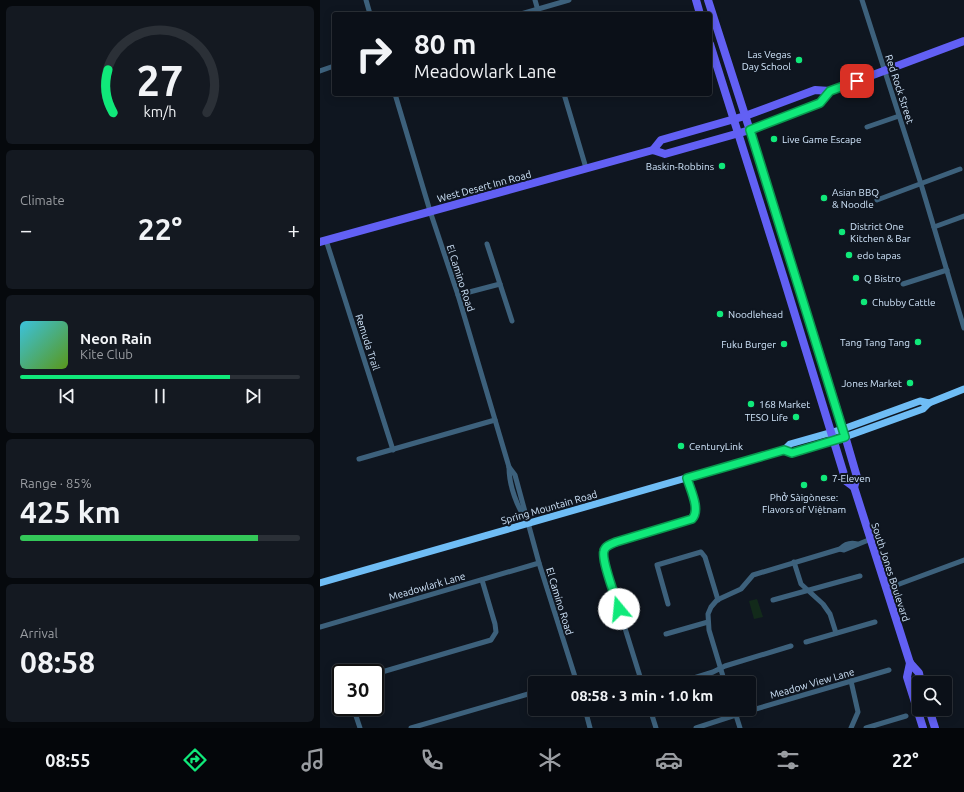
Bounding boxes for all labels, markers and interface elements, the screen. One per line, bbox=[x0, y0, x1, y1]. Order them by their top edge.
icon: right bbox=[348, 28, 400, 80]
text: 80 m bbox=[414, 28, 476, 59]
place label: Las Vegas Day School bbox=[742, 49, 791, 72]
street label: Red Rock Street bbox=[883, 53, 916, 125]
marker: Las Vegas Day School bbox=[794, 55, 804, 65]
text: 27 bbox=[137, 57, 183, 104]
text: Meadowlark Lane bbox=[414, 61, 557, 81]
pin bbox=[840, 64, 874, 98]
icon: arrive bbox=[846, 70, 868, 92]
text: km/h bbox=[144, 104, 176, 120]
marker: Live Game Escape bbox=[769, 134, 779, 144]
place label: Live Game Escape bbox=[782, 134, 861, 145]
place label: Baskin-Robbins bbox=[646, 161, 714, 172]
marker: Baskin-Robbins bbox=[717, 161, 727, 171]
street label: West Desert Inn Road bbox=[436, 169, 533, 204]
place label: Asian BBQ & Noodle bbox=[832, 187, 879, 210]
text: Climate bbox=[20, 193, 65, 207]
marker: Asian BBQ & Noodle bbox=[819, 193, 829, 203]
text: 22° bbox=[138, 212, 182, 246]
text: − bbox=[20, 217, 32, 242]
text: + bbox=[288, 217, 300, 242]
place label: District One Kitchen & Bar bbox=[850, 221, 911, 244]
marker: District One Kitchen & Bar bbox=[837, 227, 847, 237]
street label: El Camino Road bbox=[445, 243, 477, 313]
marker: edo tapas bbox=[844, 250, 854, 260]
place label: edo tapas bbox=[857, 250, 901, 261]
marker: Q Bistro bbox=[851, 273, 861, 283]
place label: Q Bistro bbox=[864, 273, 901, 284]
marker: Chubby Cattle bbox=[859, 297, 869, 307]
place label: Chubby Cattle bbox=[872, 297, 936, 308]
marker: Noodlehead bbox=[715, 309, 725, 319]
place label: Noodlehead bbox=[728, 309, 783, 320]
street label: Remuda Trail bbox=[353, 313, 382, 372]
text: Neon Rain bbox=[80, 330, 152, 347]
place label: Tang Tang Tang bbox=[840, 337, 910, 348]
marker: Tang Tang Tang bbox=[913, 337, 923, 347]
place label: Fuku Burger bbox=[721, 339, 776, 350]
marker: Fuku Burger bbox=[779, 339, 789, 349]
text: Kite Club bbox=[80, 347, 133, 361]
place label: Jones Market bbox=[841, 378, 902, 389]
marker: Jones Market bbox=[905, 378, 915, 388]
icon: previous bbox=[56, 385, 78, 407]
icon: pause bbox=[149, 385, 171, 407]
icon: next bbox=[242, 385, 264, 407]
marker: 168 Market bbox=[746, 399, 756, 409]
place label: 168 Market bbox=[759, 399, 810, 410]
place label: TESO Life bbox=[745, 412, 788, 423]
marker: TESO Life bbox=[791, 412, 801, 422]
marker: CenturyLink bbox=[676, 441, 686, 451]
place label: CenturyLink bbox=[689, 441, 743, 452]
marker: 7-Eleven bbox=[819, 473, 829, 483]
place label: 7-Eleven bbox=[832, 473, 870, 484]
text: Range · 85% bbox=[20, 476, 92, 490]
marker: Phở Sàigònese: Flavors of Việtnam bbox=[799, 480, 809, 490]
street label: Spring Mountain Road bbox=[500, 488, 599, 526]
place label: Phở Sàigònese: Flavors of Việtnam bbox=[762, 492, 846, 516]
text: 425 km bbox=[20, 495, 121, 529]
street label: South Jones Boulevard bbox=[869, 521, 912, 623]
street label: El Camino Road bbox=[544, 566, 575, 636]
street label: Meadowlark Lane bbox=[388, 570, 467, 603]
position arrow bbox=[598, 588, 640, 630]
text: Arrival bbox=[20, 626, 58, 640]
text: 08:58 bbox=[20, 645, 95, 679]
speed limit sign: 30 bbox=[332, 664, 384, 716]
street label: Meadow View Lane bbox=[769, 666, 856, 701]
map controls bbox=[912, 676, 952, 716]
button: search bbox=[912, 676, 952, 716]
text: 08:58 · 3 min · 1.0 km bbox=[571, 687, 713, 704]
icon: directions bbox=[181, 746, 209, 774]
icon: music bbox=[299, 746, 327, 774]
icon: phone bbox=[418, 746, 446, 774]
icon: climate bbox=[536, 746, 564, 774]
icon: car bbox=[655, 746, 683, 774]
icon: filters bbox=[774, 746, 802, 774]
text: 08:55 bbox=[45, 750, 90, 770]
text: 22° bbox=[892, 750, 919, 770]

